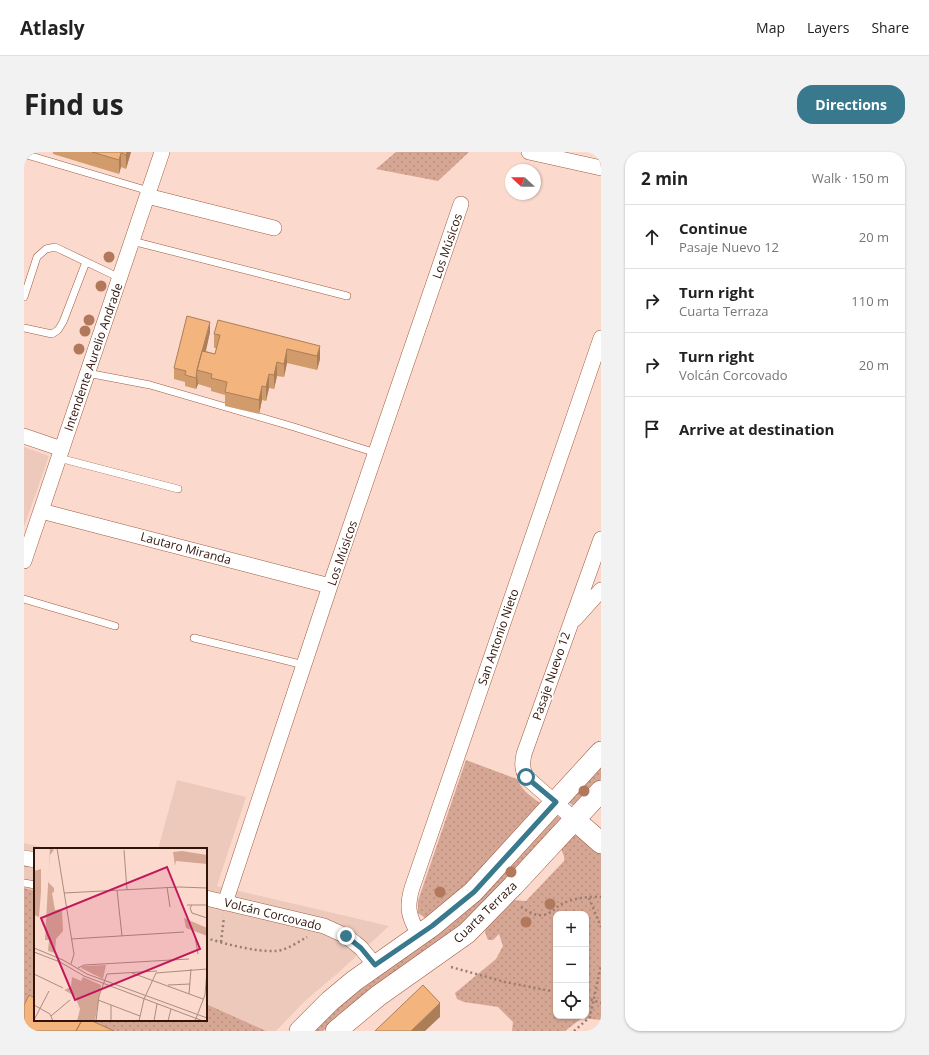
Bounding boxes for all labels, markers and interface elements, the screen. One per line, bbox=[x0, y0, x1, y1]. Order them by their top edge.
text: Atlasly bbox=[20, 15, 85, 41]
text: Map bbox=[756, 18, 785, 37]
text: Layers bbox=[807, 18, 849, 37]
text: Share bbox=[871, 18, 909, 37]
text: Find us bbox=[24, 85, 124, 123]
button: Directions bbox=[797, 85, 905, 124]
north arrow bbox=[505, 164, 541, 200]
text: 2 min bbox=[641, 167, 688, 190]
text: Walk · 150 m bbox=[812, 169, 889, 187]
street label: Los Músicos bbox=[428, 211, 466, 281]
text: Continue bbox=[679, 218, 747, 238]
icon: ahead bbox=[641, 226, 663, 248]
text: 20 m bbox=[859, 228, 889, 246]
text: Pasaje Nuevo 12 bbox=[679, 238, 779, 256]
street label: Intendente Aurelio Andrade bbox=[60, 280, 126, 433]
text: Turn right bbox=[679, 282, 754, 302]
icon: right bbox=[641, 290, 663, 312]
text: 110 m bbox=[851, 292, 889, 310]
text: Cuarta Terraza bbox=[679, 302, 769, 320]
text: Turn right bbox=[679, 346, 754, 366]
icon: right bbox=[641, 354, 663, 376]
text: 20 m bbox=[859, 356, 889, 374]
text: Volcán Corcovado bbox=[679, 366, 788, 384]
icon: arrive bbox=[641, 418, 663, 440]
text: Arrive at destination bbox=[679, 419, 834, 439]
street label: Los Músicos bbox=[323, 518, 361, 588]
street label: Lautaro Miranda bbox=[139, 528, 233, 568]
street label: San Antonio Nieto bbox=[473, 586, 523, 688]
street label: Pasaje Nuevo 12 bbox=[528, 629, 574, 722]
route start bbox=[517, 768, 535, 786]
inset map bbox=[34, 848, 207, 1021]
street label: Cuarta Terraza bbox=[449, 877, 521, 947]
street label: Volcán Corcovado bbox=[222, 894, 324, 934]
map controls bbox=[553, 911, 589, 1019]
button: + bbox=[553, 911, 589, 947]
route end bbox=[337, 927, 355, 945]
button: − bbox=[553, 947, 589, 983]
button: locate bbox=[553, 983, 589, 1019]

